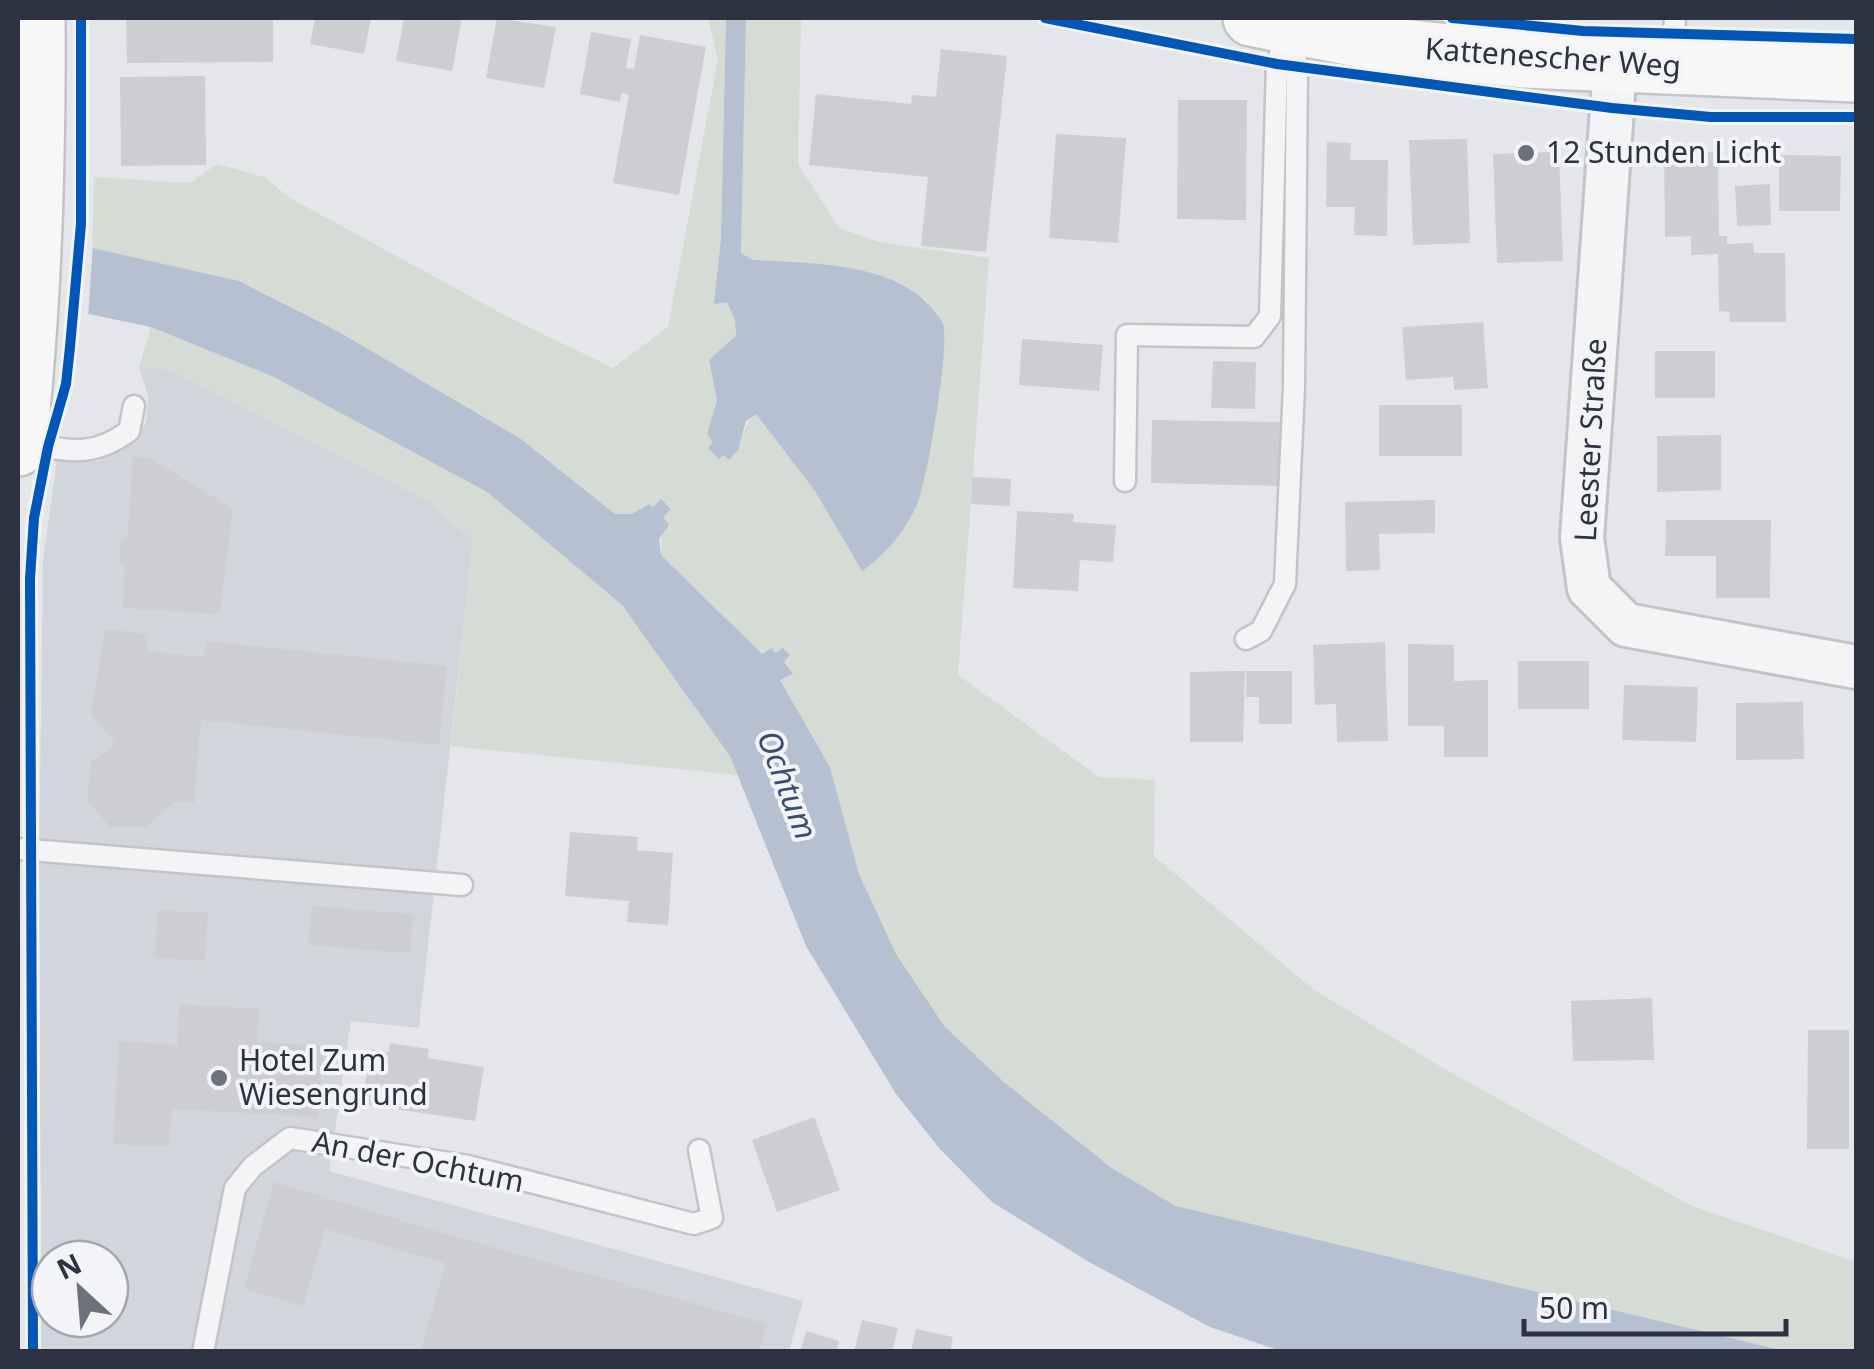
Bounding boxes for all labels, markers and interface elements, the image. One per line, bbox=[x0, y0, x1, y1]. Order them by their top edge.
street label: Kattenescher Weg bbox=[1424, 27, 1682, 86]
place label: 12 Stunden Licht bbox=[1546, 131, 1782, 172]
marker: 12 Stunden Licht bbox=[1515, 142, 1537, 164]
street label: Leester Straße bbox=[1564, 337, 1615, 543]
water label: Ochtum bbox=[748, 724, 829, 845]
place label: Hotel Zum Wiesengrund bbox=[239, 1039, 428, 1114]
marker: Hotel Zum Wiesengrund bbox=[208, 1067, 230, 1089]
street label: An der Ochtum bbox=[309, 1120, 528, 1201]
north arrow bbox=[30, 1239, 130, 1339]
text: N bbox=[50, 1244, 87, 1288]
scale bar bbox=[1524, 1274, 1786, 1336]
text: 50 m bbox=[1539, 1287, 1609, 1328]

